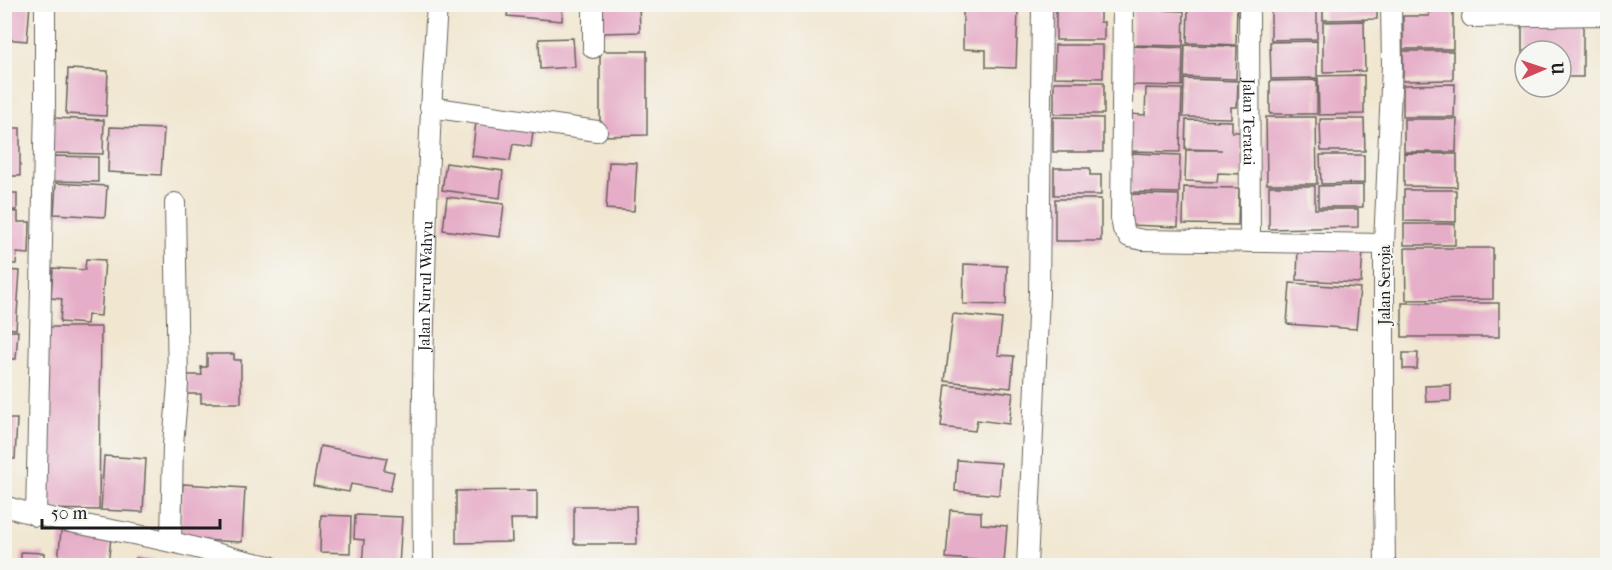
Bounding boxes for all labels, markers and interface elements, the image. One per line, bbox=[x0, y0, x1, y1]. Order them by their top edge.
north arrow bbox=[1513, 39, 1573, 99]
text: U bbox=[1548, 61, 1567, 76]
street label: Jalan Teratai bbox=[1239, 76, 1259, 166]
street label: Jalan Nurul Wahyu bbox=[414, 221, 437, 353]
street label: Jalan Seroja bbox=[1375, 244, 1394, 327]
scale bar bbox=[42, 492, 220, 530]
text: 50 m bbox=[51, 503, 88, 524]

